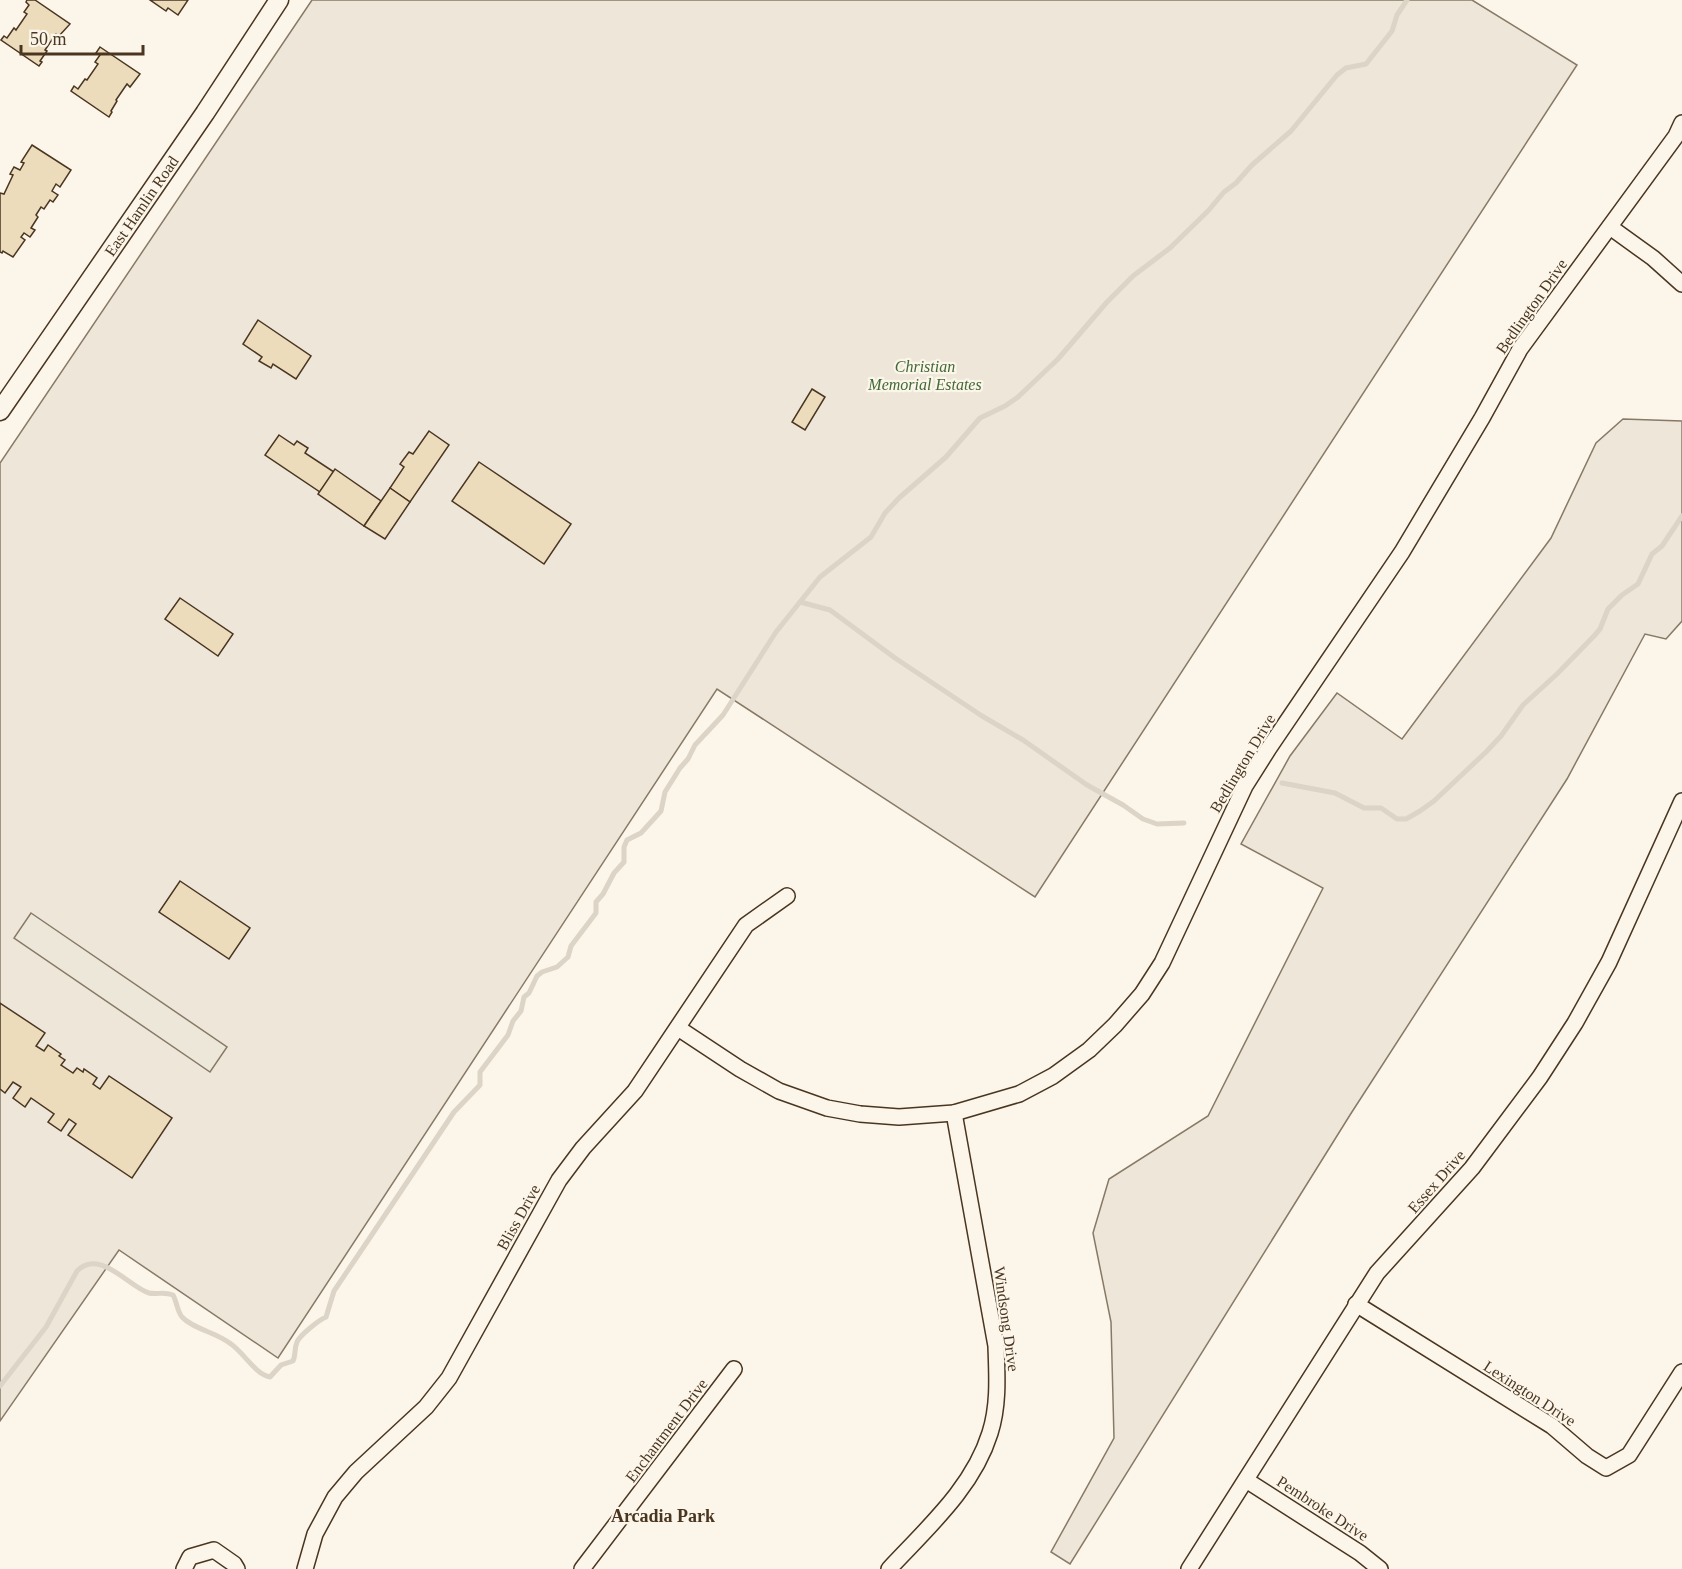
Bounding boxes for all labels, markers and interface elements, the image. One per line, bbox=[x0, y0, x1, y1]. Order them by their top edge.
scale bar bbox=[21, 18, 142, 56]
text: 50 m bbox=[30, 29, 67, 49]
street label: East Hamlin Road bbox=[101, 153, 182, 259]
street label: Bedlington Drive bbox=[1492, 256, 1571, 357]
park label: Christian Memorial Estates bbox=[867, 358, 982, 393]
street label: Bedlington Drive bbox=[1206, 711, 1279, 816]
street label: Essex Drive bbox=[1404, 1146, 1468, 1216]
street label: Bliss Drive bbox=[493, 1181, 543, 1253]
street label: Windsong Drive bbox=[990, 1266, 1022, 1373]
street label: Lexington Drive bbox=[1480, 1357, 1579, 1430]
street label: Enchantment Drive bbox=[622, 1375, 711, 1485]
street label: Pembroke Drive bbox=[1274, 1473, 1372, 1544]
district label: Arcadia Park bbox=[611, 1506, 715, 1526]

